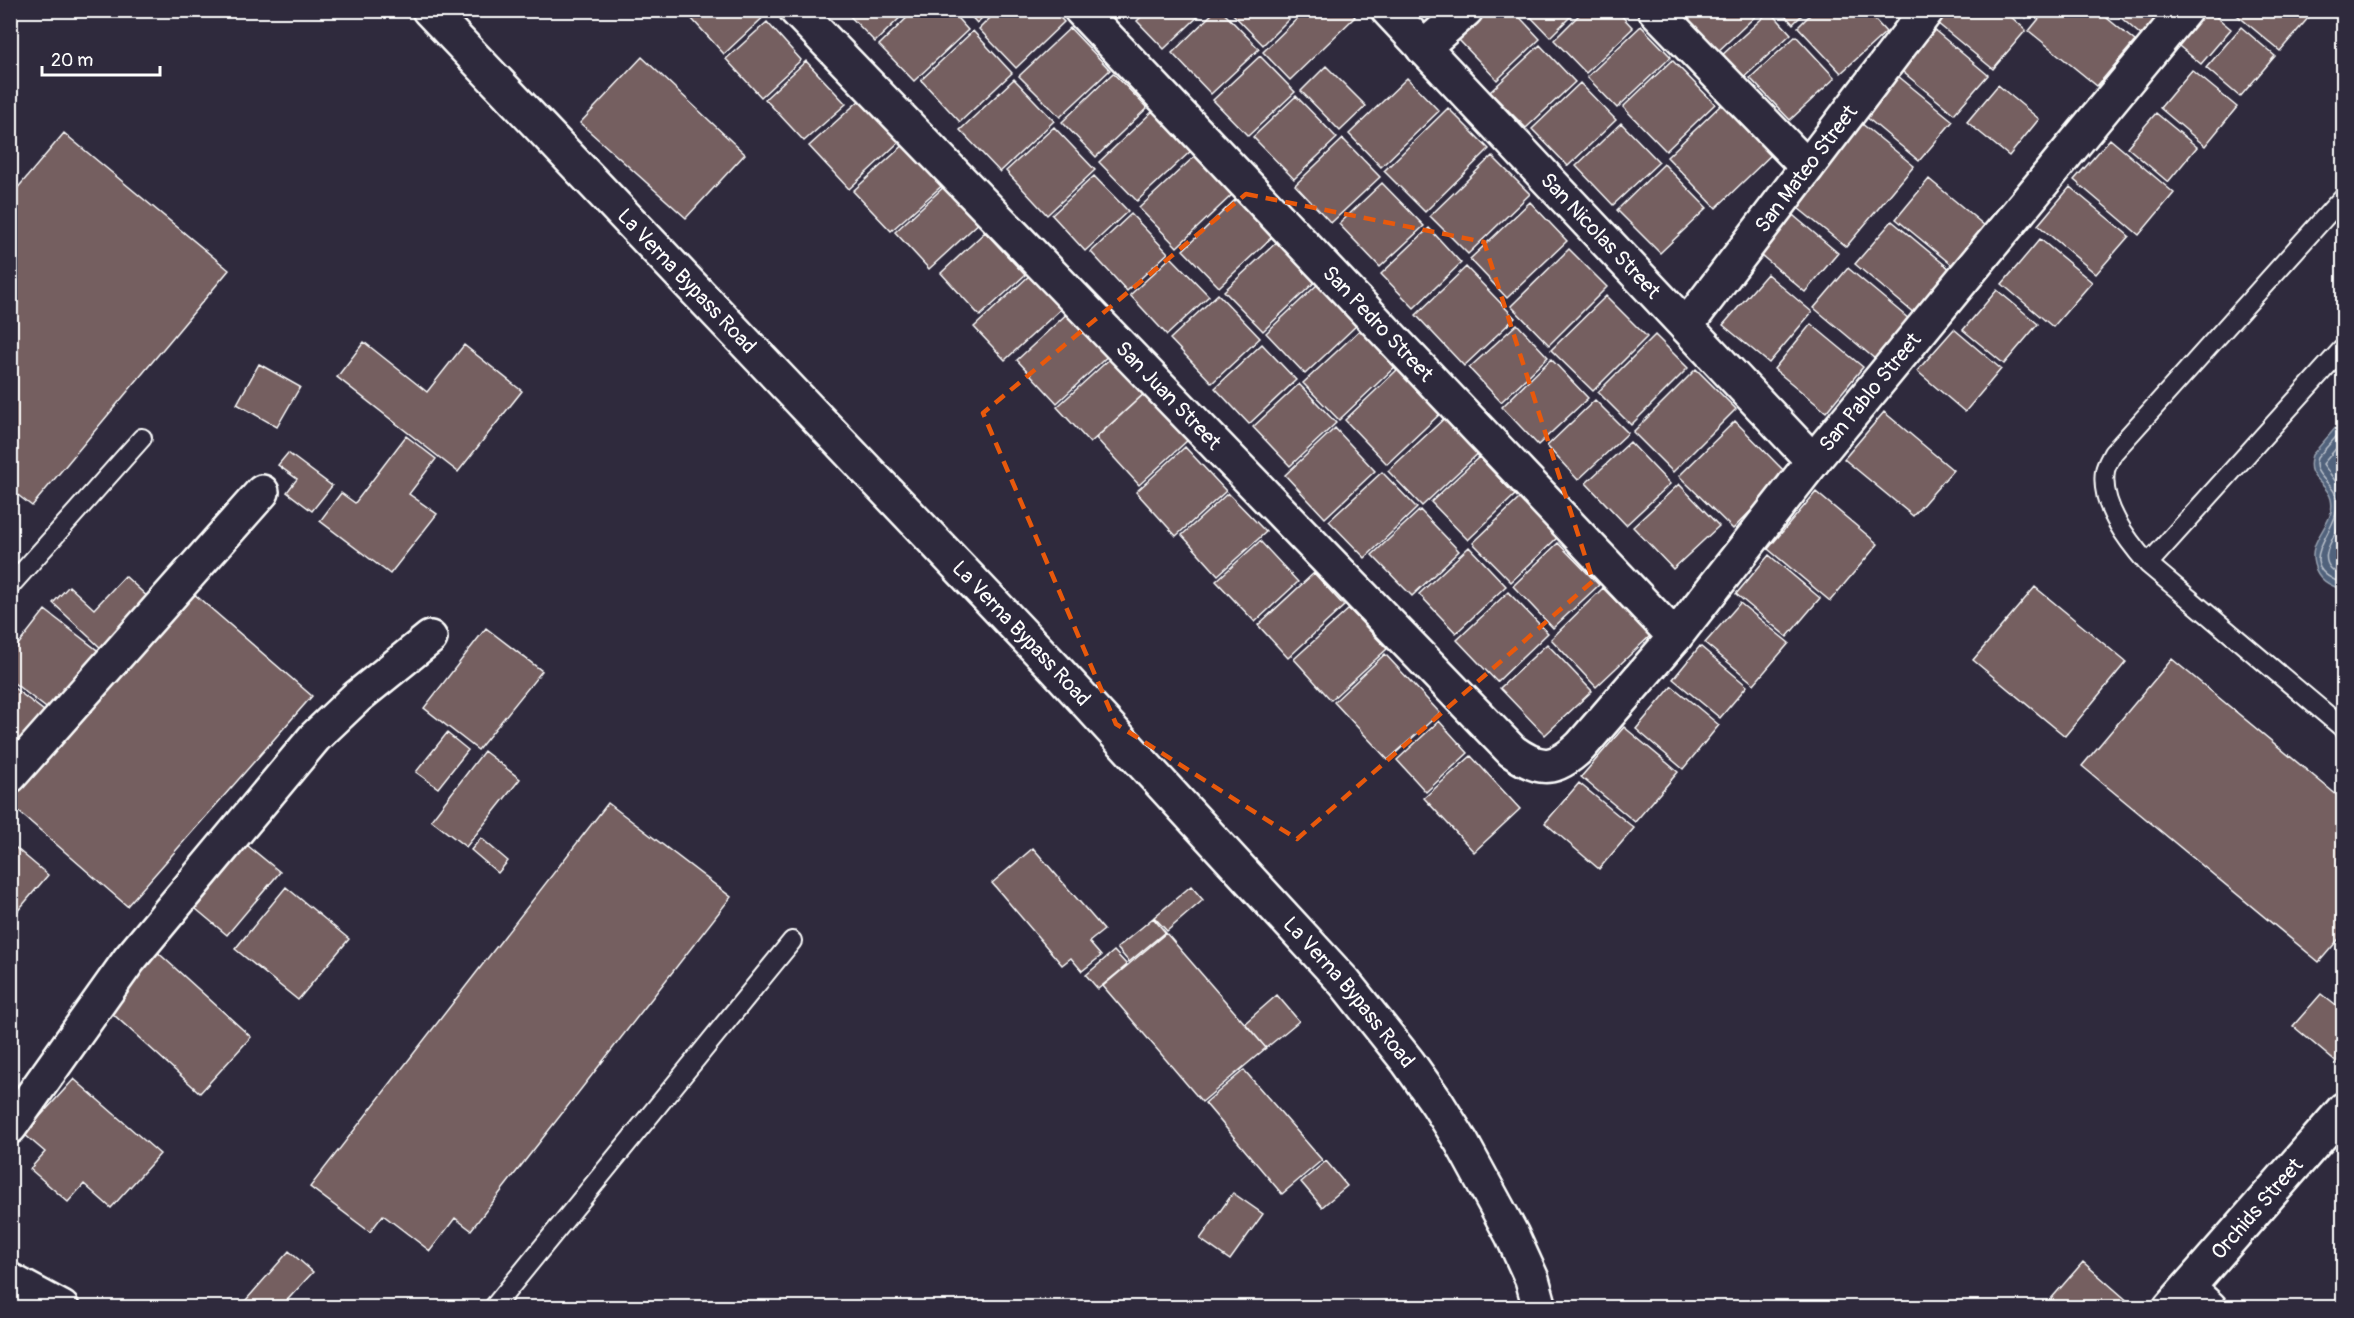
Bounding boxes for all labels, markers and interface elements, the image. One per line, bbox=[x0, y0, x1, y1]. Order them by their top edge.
scale bar bbox=[42, 39, 160, 77]
text: 20 m bbox=[51, 49, 93, 72]
street label: San Mateo Street bbox=[1749, 99, 1864, 238]
street label: San Nicolas Street bbox=[1535, 167, 1667, 305]
street label: La Verna Bypass Road bbox=[611, 203, 762, 359]
street label: San Pedro Street bbox=[1317, 260, 1440, 388]
street label: San Pablo Street bbox=[1813, 326, 1927, 457]
street label: San Juan Street bbox=[1110, 335, 1228, 456]
street label: La Verna Bypass Road bbox=[946, 555, 1097, 712]
street label: La Verna Bypass Road bbox=[1277, 911, 1421, 1073]
street label: Orchids Street bbox=[2205, 1152, 2309, 1265]

